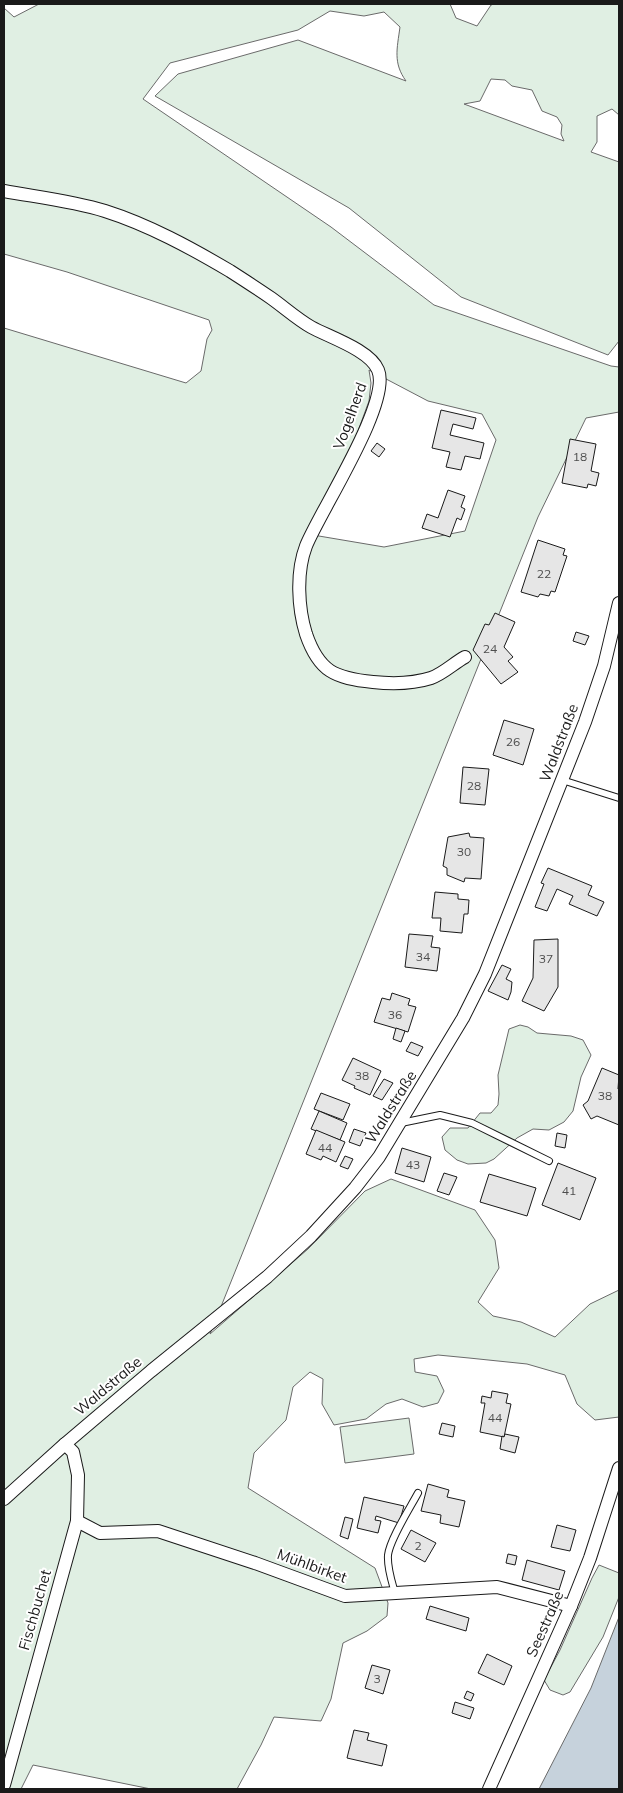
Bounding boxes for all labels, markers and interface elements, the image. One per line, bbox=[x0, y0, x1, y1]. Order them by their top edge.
street label: Vogelherd bbox=[329, 380, 370, 452]
house number: 18 bbox=[573, 449, 587, 464]
house number: 22 bbox=[537, 566, 551, 581]
house number: 24 bbox=[483, 641, 497, 656]
street label: Waldstraße bbox=[535, 701, 582, 785]
house number: 26 bbox=[506, 734, 520, 749]
house number: 28 bbox=[467, 778, 481, 793]
house number: 30 bbox=[457, 844, 471, 859]
house number: 34 bbox=[416, 949, 430, 964]
house number: 37 bbox=[539, 951, 553, 966]
house number: 36 bbox=[388, 1007, 402, 1022]
street label: Waldstraße bbox=[361, 1067, 420, 1147]
house number: 38 bbox=[355, 1068, 369, 1083]
house number: 38 bbox=[598, 1088, 612, 1103]
house number: 44 bbox=[318, 1140, 332, 1155]
house number: 43 bbox=[406, 1157, 420, 1172]
house number: 41 bbox=[562, 1183, 576, 1198]
street label: Waldstraße bbox=[70, 1352, 145, 1419]
house number: 44 bbox=[488, 1410, 502, 1425]
house number: 2 bbox=[414, 1538, 422, 1553]
street label: Mühlbirket bbox=[275, 1544, 350, 1587]
street label: Fischbuchet bbox=[14, 1567, 55, 1652]
street label: Seestraße bbox=[522, 1588, 568, 1660]
house number: 3 bbox=[373, 1671, 381, 1686]

